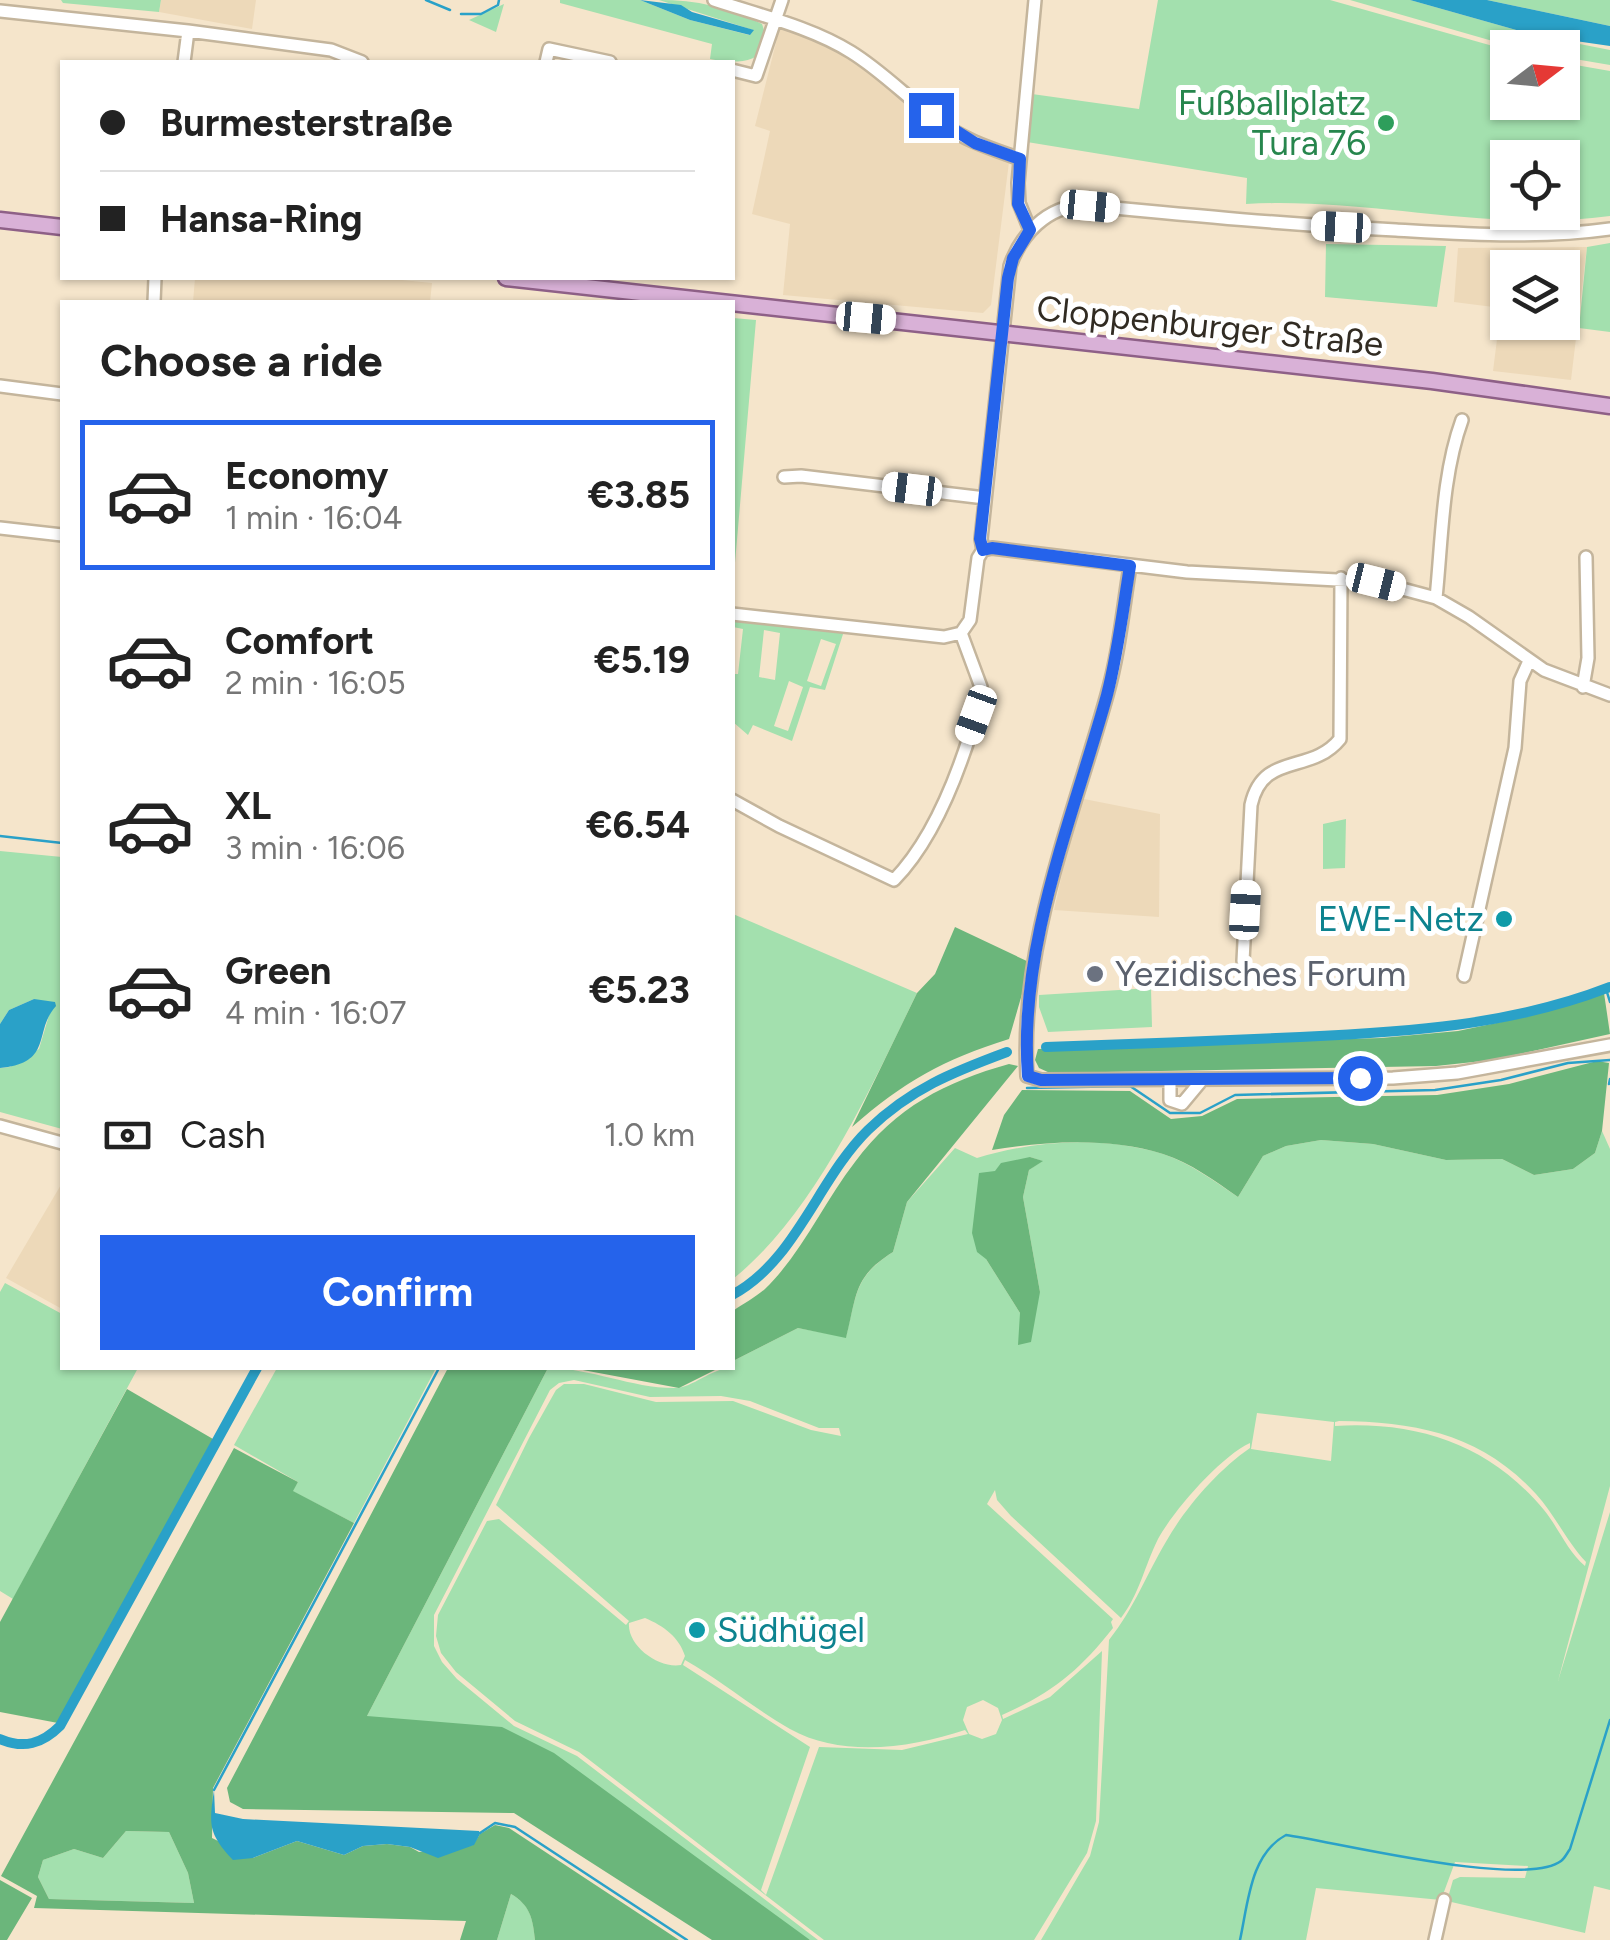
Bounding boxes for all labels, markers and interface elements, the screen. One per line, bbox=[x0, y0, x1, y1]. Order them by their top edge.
north arrow bbox=[1490, 30, 1580, 120]
map controls bbox=[1490, 30, 1580, 340]
place label: Fußballplatz Tura 76 bbox=[1178, 82, 1366, 164]
route end bbox=[909, 93, 954, 138]
text: Burmesterstraße bbox=[160, 100, 453, 146]
marker: Fußballplatz Tura 76 bbox=[1375, 112, 1397, 134]
button: locate bbox=[1490, 140, 1580, 230]
car bbox=[1059, 188, 1121, 224]
text: Hansa-Ring bbox=[160, 196, 363, 242]
car bbox=[1310, 210, 1372, 244]
button: layers bbox=[1490, 250, 1580, 340]
street label: Cloppenburger Straße bbox=[1035, 287, 1385, 365]
car bbox=[835, 300, 897, 336]
text: Choose a ride bbox=[100, 333, 382, 387]
icon: car bbox=[105, 450, 195, 540]
text: Economy bbox=[225, 453, 388, 499]
car bbox=[880, 470, 944, 508]
text: €3.85 bbox=[588, 472, 690, 518]
text: 1 min · 16:04 bbox=[225, 499, 402, 537]
car bbox=[1343, 560, 1409, 604]
icon: car bbox=[105, 615, 195, 705]
text: Comfort bbox=[225, 618, 374, 664]
text: €5.19 bbox=[594, 637, 690, 683]
text: 2 min · 16:05 bbox=[225, 664, 406, 702]
car bbox=[952, 682, 1000, 748]
icon: car bbox=[105, 780, 195, 870]
text: XL bbox=[225, 783, 271, 829]
text: €6.54 bbox=[586, 802, 690, 848]
text: 3 min · 16:06 bbox=[225, 829, 405, 867]
car bbox=[1228, 879, 1262, 941]
place label: EWE-Netz bbox=[1318, 898, 1484, 940]
marker: EWE-Netz bbox=[1493, 908, 1515, 930]
icon: car bbox=[105, 945, 195, 1035]
text: Green bbox=[225, 948, 331, 994]
place label: Yezidisches Forum bbox=[1115, 953, 1406, 995]
marker: Yezidisches Forum bbox=[1084, 963, 1106, 985]
text: €5.23 bbox=[589, 967, 690, 1013]
text: 4 min · 16:07 bbox=[225, 994, 406, 1032]
route start bbox=[1338, 1056, 1383, 1101]
icon: cash bbox=[100, 1108, 155, 1163]
text: Cash bbox=[180, 1112, 266, 1158]
text: 1.0 km bbox=[604, 1116, 695, 1154]
button: Confirm bbox=[100, 1235, 695, 1350]
place label: Südhügel bbox=[717, 1609, 865, 1651]
marker: Südhügel bbox=[686, 1619, 708, 1641]

